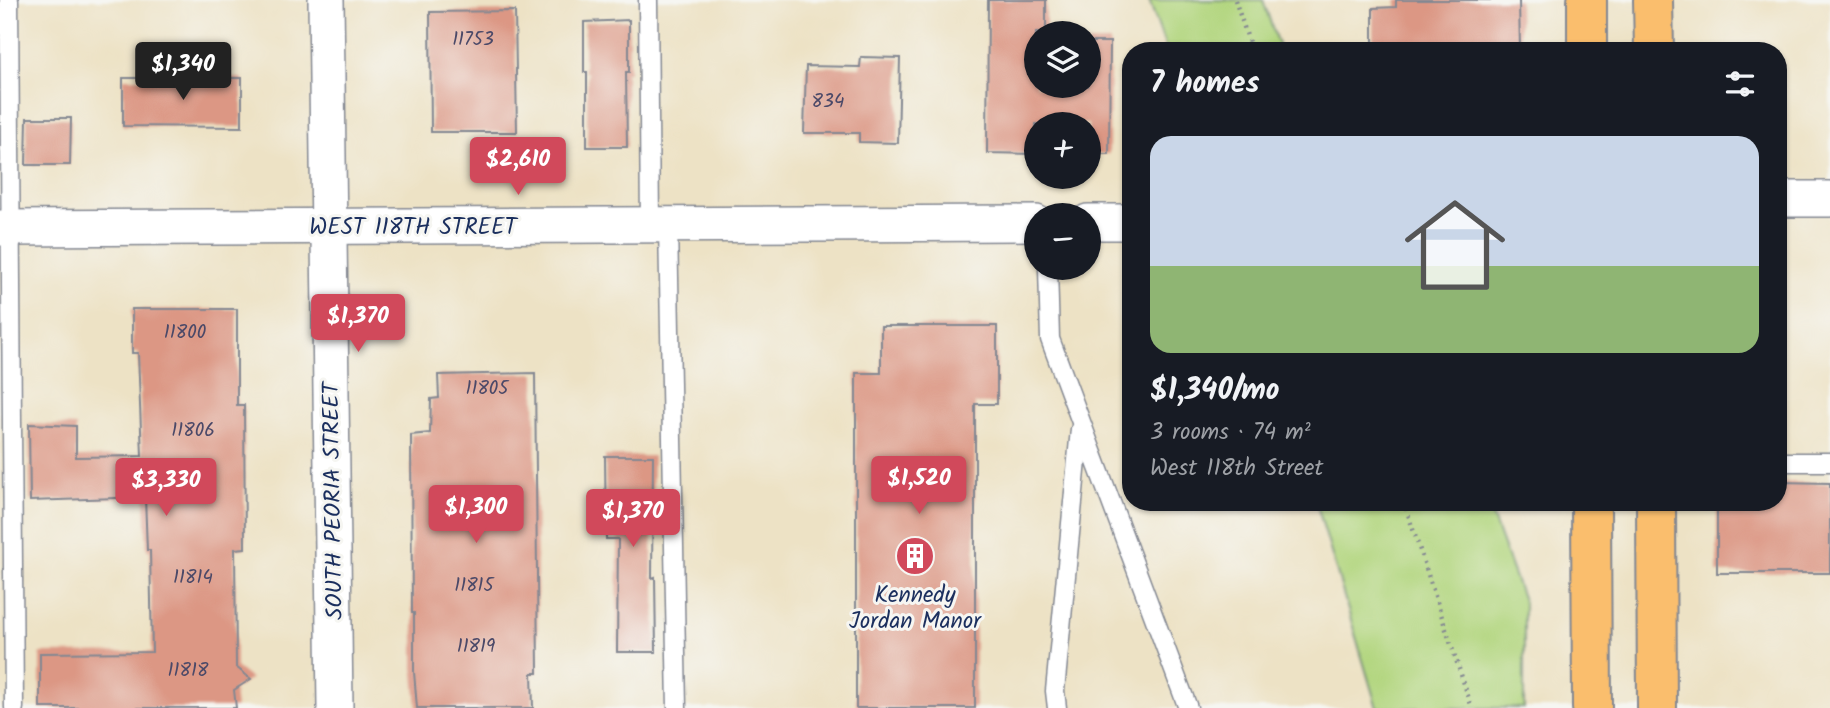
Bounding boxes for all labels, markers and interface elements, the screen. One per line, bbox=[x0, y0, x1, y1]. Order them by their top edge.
map controls bbox=[1024, 21, 1101, 280]
button: layers bbox=[1024, 21, 1101, 98]
house number: 11753 bbox=[452, 25, 494, 55]
pin: $1,340 bbox=[126, 42, 240, 102]
text: $1,340 bbox=[151, 47, 215, 83]
text: 7 homes bbox=[1150, 60, 1260, 108]
icon: filters bbox=[1721, 65, 1759, 103]
house number: 834 bbox=[812, 87, 844, 117]
button: + bbox=[1024, 112, 1101, 189]
pin: $2,610 bbox=[461, 138, 575, 197]
text: $2,610 bbox=[486, 142, 550, 178]
icon: home bbox=[1392, 182, 1518, 308]
button: − bbox=[1024, 203, 1101, 280]
street label: WEST 118TH STREET bbox=[309, 210, 518, 246]
pin: $1,370 bbox=[301, 294, 415, 354]
text: $1,370 bbox=[327, 299, 389, 335]
house number: 11800 bbox=[164, 318, 206, 348]
text: $1,340/mo bbox=[1150, 367, 1280, 415]
house number: 11805 bbox=[465, 374, 510, 404]
street label: SOUTH PEORIA STREET bbox=[314, 380, 354, 620]
text: 3 rooms · 74 m² bbox=[1150, 415, 1311, 451]
house number: 11806 bbox=[171, 416, 215, 446]
text: West 118th Street bbox=[1150, 451, 1323, 487]
pin: $1,520 bbox=[862, 456, 976, 516]
pin: $3,330 bbox=[109, 458, 223, 518]
text: $1,520 bbox=[887, 461, 951, 497]
text: $3,330 bbox=[131, 463, 201, 499]
pin: $1,300 bbox=[419, 486, 533, 545]
text: $1,300 bbox=[445, 490, 507, 526]
pin: $1,370 bbox=[576, 490, 690, 549]
text: $1,370 bbox=[602, 494, 664, 530]
building icon: Kennedy Jordan Manor bbox=[894, 535, 936, 577]
house number: 11814 bbox=[173, 563, 213, 593]
house number: 11815 bbox=[454, 571, 496, 601]
place label: Kennedy Jordan Manor bbox=[849, 578, 982, 640]
house number: 11819 bbox=[457, 632, 495, 662]
house number: 11818 bbox=[168, 656, 209, 686]

